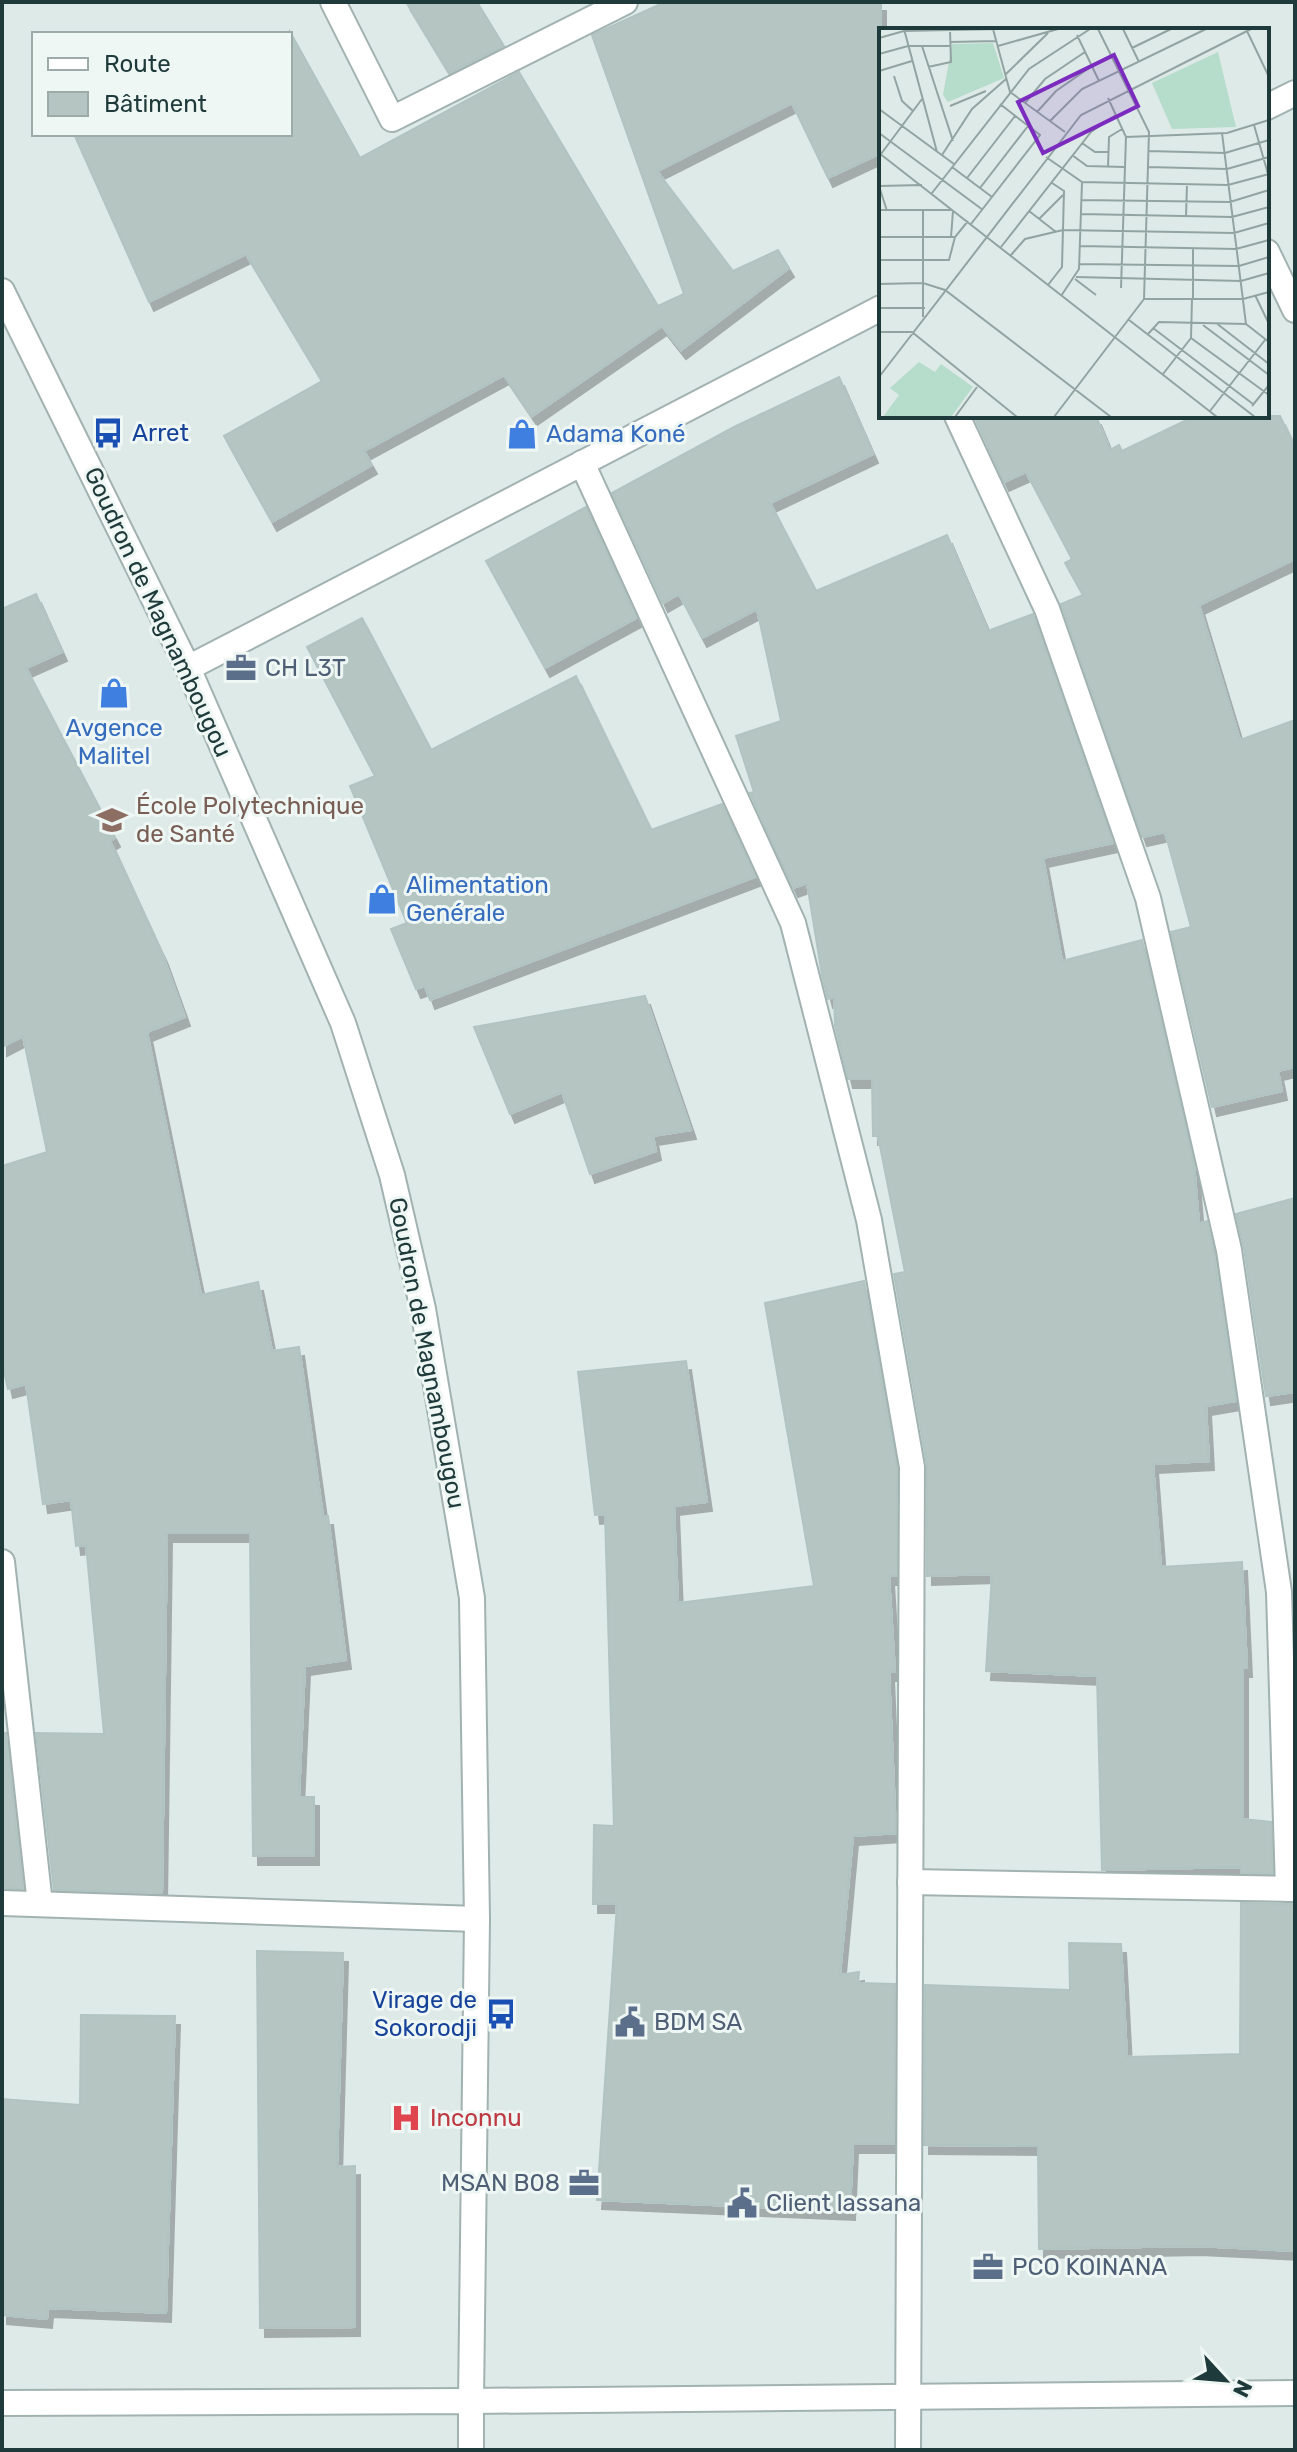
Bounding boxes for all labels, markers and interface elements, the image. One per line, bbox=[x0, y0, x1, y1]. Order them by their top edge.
inset map bbox=[879, 28, 1269, 418]
legend bbox=[32, 32, 292, 136]
text: Route bbox=[104, 50, 171, 78]
text: Bâtiment bbox=[104, 90, 207, 118]
bus stop icon: Arret bbox=[91, 416, 125, 450]
shop icon: Adama Koné bbox=[505, 417, 539, 451]
place label: Arret bbox=[132, 419, 189, 447]
place label: Adama Koné bbox=[546, 420, 685, 448]
street label: Goudron de Magnambougou bbox=[78, 463, 238, 761]
office icon: CH L3T bbox=[224, 651, 258, 685]
place label: CH L3T bbox=[265, 654, 346, 682]
shop icon: Avgence Malitel bbox=[97, 676, 131, 710]
place label: Avgence Malitel bbox=[65, 714, 163, 770]
place label: École Polytechnique de Santé bbox=[136, 792, 364, 848]
school or university icon: École Polytechnique de Santé bbox=[95, 803, 129, 837]
place label: Alimentation Genérale bbox=[406, 871, 549, 927]
shop icon: Alimentation Genérale bbox=[365, 882, 399, 916]
street label: Goudron de Magnambougou bbox=[383, 1195, 471, 1511]
place label: Virage de Sokorodji bbox=[372, 1986, 477, 2042]
bus stop icon: Virage de Sokorodji bbox=[484, 1997, 518, 2031]
public building icon: BDM SA bbox=[613, 2005, 647, 2039]
place label: BDM SA bbox=[654, 2008, 742, 2036]
hospital icon: Inconnu bbox=[389, 2101, 423, 2135]
place label: Inconnu bbox=[430, 2104, 522, 2132]
office icon: MSAN B08 bbox=[567, 2166, 601, 2200]
place label: MSAN B08 bbox=[441, 2169, 560, 2197]
public building icon: Client lassana bbox=[725, 2186, 759, 2220]
place label: Client lassana bbox=[766, 2189, 921, 2217]
office icon: PCO KOINANA bbox=[971, 2250, 1005, 2284]
place label: PCO KOINANA bbox=[1012, 2253, 1167, 2281]
north arrow bbox=[1185, 2340, 1265, 2420]
text: N bbox=[1227, 2376, 1258, 2402]

